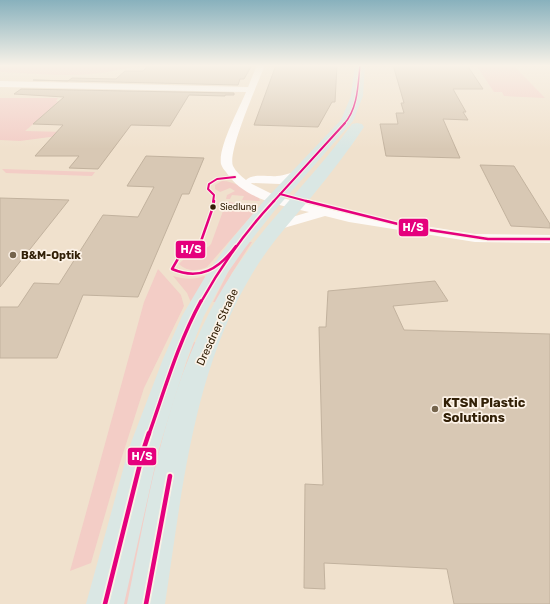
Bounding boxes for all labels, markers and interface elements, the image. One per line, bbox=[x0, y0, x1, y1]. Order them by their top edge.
marker: Siedlung bbox=[208, 202, 218, 212]
place label: Siedlung bbox=[220, 202, 257, 212]
line badge: H/S bbox=[398, 218, 429, 237]
text: H/S bbox=[402, 221, 424, 234]
line badge: H/S bbox=[175, 240, 206, 259]
text: H/S bbox=[180, 243, 202, 256]
place label: B&M-Optik bbox=[21, 249, 81, 262]
marker: B&M-Optik bbox=[8, 250, 18, 260]
street label: Dresdner Straße bbox=[194, 287, 241, 368]
place label: KTSN Plastic Solutions bbox=[443, 395, 526, 425]
marker: KTSN Plastic Solutions bbox=[430, 404, 440, 414]
line badge: H/S bbox=[127, 447, 157, 466]
text: H/S bbox=[131, 450, 153, 463]

